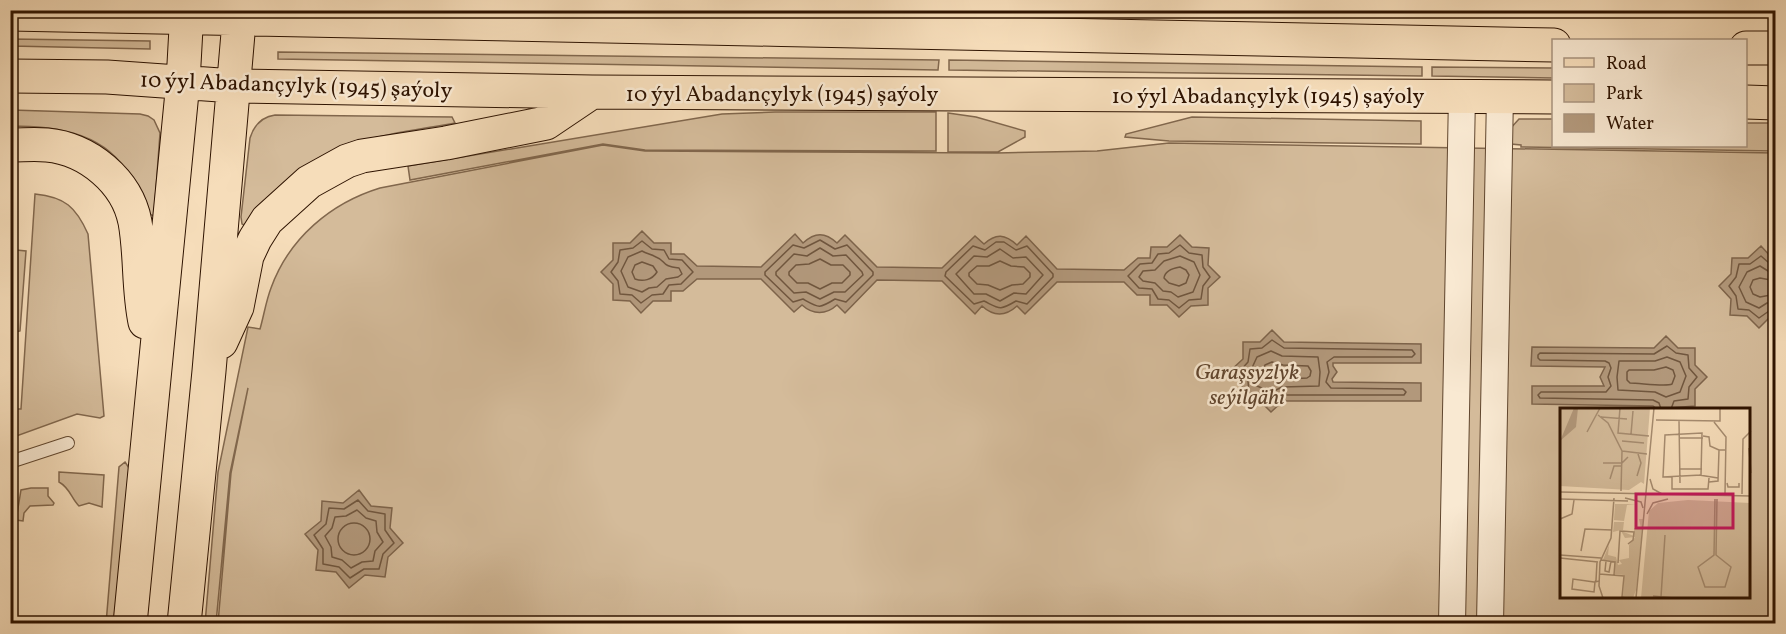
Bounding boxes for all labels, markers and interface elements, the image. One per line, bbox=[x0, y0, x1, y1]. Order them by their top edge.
legend bbox=[1552, 39, 1747, 147]
text: Road bbox=[1606, 52, 1647, 77]
street label: 10 ýyl Abadançylyk (1945) şaýoly bbox=[139, 66, 453, 107]
street label: 10 ýyl Abadançylyk (1945) şaýoly bbox=[626, 80, 939, 111]
street label: 10 ýyl Abadançylyk (1945) şaýoly bbox=[1112, 82, 1425, 113]
text: Park bbox=[1606, 82, 1643, 107]
text: Water bbox=[1606, 112, 1654, 137]
park label: Garaşsyzlyk seýilgähi bbox=[1195, 358, 1299, 414]
inset map bbox=[1560, 408, 1750, 598]

